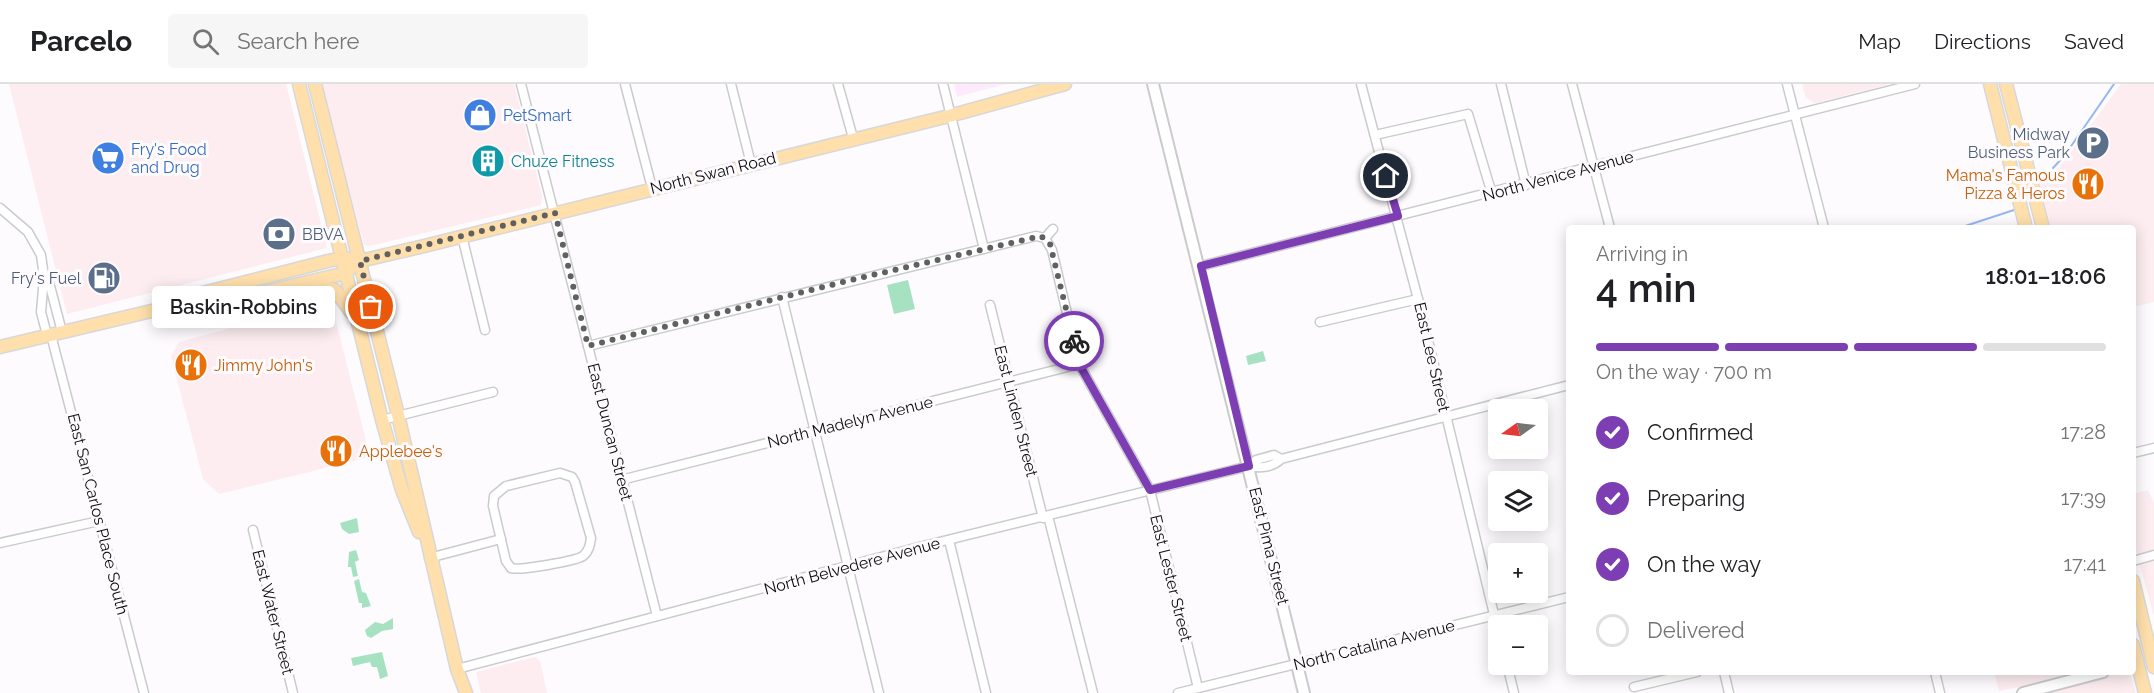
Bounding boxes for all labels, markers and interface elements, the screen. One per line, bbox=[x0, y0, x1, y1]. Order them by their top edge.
search box bbox=[168, 14, 588, 68]
text: Parcelo bbox=[30, 25, 132, 58]
icon: search bbox=[189, 25, 222, 58]
text: Search here bbox=[237, 28, 359, 54]
text: Map bbox=[1858, 29, 1901, 54]
text: Directions bbox=[1934, 29, 2031, 54]
text: Saved bbox=[2064, 29, 2124, 54]
shop icon: PetSmart bbox=[462, 97, 498, 133]
place label: PetSmart bbox=[503, 106, 572, 125]
place label: Midway Business Park bbox=[1968, 125, 2071, 162]
parking icon: Midway Business Park bbox=[2075, 125, 2111, 161]
supermarket icon: Fry's Food and Drug bbox=[90, 140, 126, 176]
place label: Fry's Food and Drug bbox=[131, 140, 207, 177]
building icon: Chuze Fitness bbox=[470, 143, 506, 179]
street label: North Venice Avenue bbox=[1480, 147, 1636, 205]
street label: North Swan Road bbox=[648, 148, 778, 198]
pin bbox=[1360, 150, 1411, 201]
place label: Chuze Fitness bbox=[511, 152, 615, 171]
icon: home bbox=[1369, 159, 1402, 192]
place label: Mama's Famous Pizza & Heros bbox=[1946, 166, 2065, 203]
restaurant icon: Mama's Famous Pizza & Heros bbox=[2070, 166, 2106, 202]
bank icon: BBVA bbox=[261, 216, 297, 252]
place label: BBVA bbox=[302, 225, 344, 244]
text: Arriving in bbox=[1596, 242, 1688, 266]
fuel station icon: Fry's Fuel bbox=[86, 260, 122, 296]
text: 18:01–18:06 bbox=[1985, 263, 2106, 289]
text: 4 min bbox=[1596, 265, 1697, 311]
place label: Fry's Fuel bbox=[11, 269, 82, 288]
pin bbox=[345, 281, 396, 332]
callout: Baskin-Robbins bbox=[152, 286, 335, 328]
icon: bag bbox=[354, 290, 387, 323]
text: Baskin-Robbins bbox=[170, 295, 317, 319]
street label: East Lee Street bbox=[1410, 300, 1454, 414]
courier bbox=[1044, 311, 1104, 371]
icon: bike bbox=[1058, 325, 1091, 358]
street label: East Linden Street bbox=[990, 343, 1042, 479]
restaurant icon: Jimmy John's bbox=[173, 347, 209, 383]
place label: Jimmy John's bbox=[214, 356, 313, 375]
text: On the way · 700 m bbox=[1596, 360, 1772, 384]
street label: East Duncan Street bbox=[584, 361, 636, 503]
street label: North Madelyn Avenue bbox=[765, 392, 935, 452]
north arrow bbox=[1488, 399, 1548, 459]
map controls bbox=[1488, 399, 1548, 675]
street label: East San Carlos Place South bbox=[64, 411, 132, 617]
icon: check bbox=[1596, 416, 1629, 449]
text: Confirmed bbox=[1647, 419, 1754, 445]
text: 17:28 bbox=[2061, 420, 2106, 444]
restaurant icon: Applebee's bbox=[318, 433, 354, 469]
place label: Applebee's bbox=[359, 442, 443, 461]
button: layers bbox=[1488, 471, 1548, 531]
icon: check bbox=[1596, 482, 1629, 515]
street label: East Pima Street bbox=[1245, 485, 1293, 608]
text: Preparing bbox=[1647, 485, 1745, 511]
text: 17:39 bbox=[2061, 486, 2106, 510]
street label: East Lester Street bbox=[1146, 513, 1196, 644]
street label: North Belvedere Avenue bbox=[762, 533, 942, 599]
button: + bbox=[1488, 543, 1548, 603]
street label: East Water Street bbox=[248, 548, 298, 677]
icon: check bbox=[1596, 548, 1629, 581]
text: On the way bbox=[1647, 551, 1761, 577]
text: 17:41 bbox=[2064, 552, 2106, 576]
button: − bbox=[1488, 615, 1548, 675]
street label: North Catalina Avenue bbox=[1291, 616, 1457, 674]
text: Delivered bbox=[1647, 617, 1745, 643]

